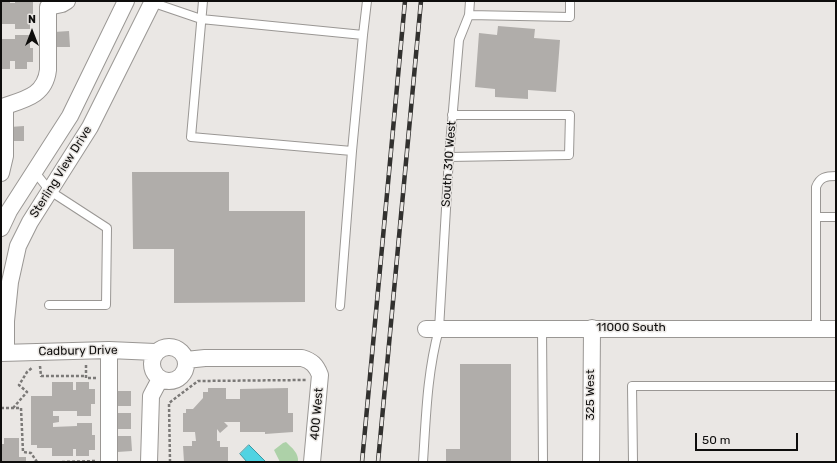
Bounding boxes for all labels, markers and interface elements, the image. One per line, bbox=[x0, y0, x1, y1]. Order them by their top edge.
north arrow bbox=[12, 12, 52, 52]
text: N bbox=[28, 13, 36, 26]
street label: South 310 West bbox=[439, 121, 459, 207]
street label: Sterling View Drive bbox=[27, 124, 95, 220]
street label: 11000 South bbox=[596, 321, 666, 335]
street label: Cadbury Drive bbox=[38, 343, 118, 359]
street label: 325 West bbox=[584, 369, 598, 421]
street label: 400 West bbox=[308, 387, 326, 441]
scale bar bbox=[697, 425, 800, 451]
text: 50 m bbox=[702, 433, 730, 447]

